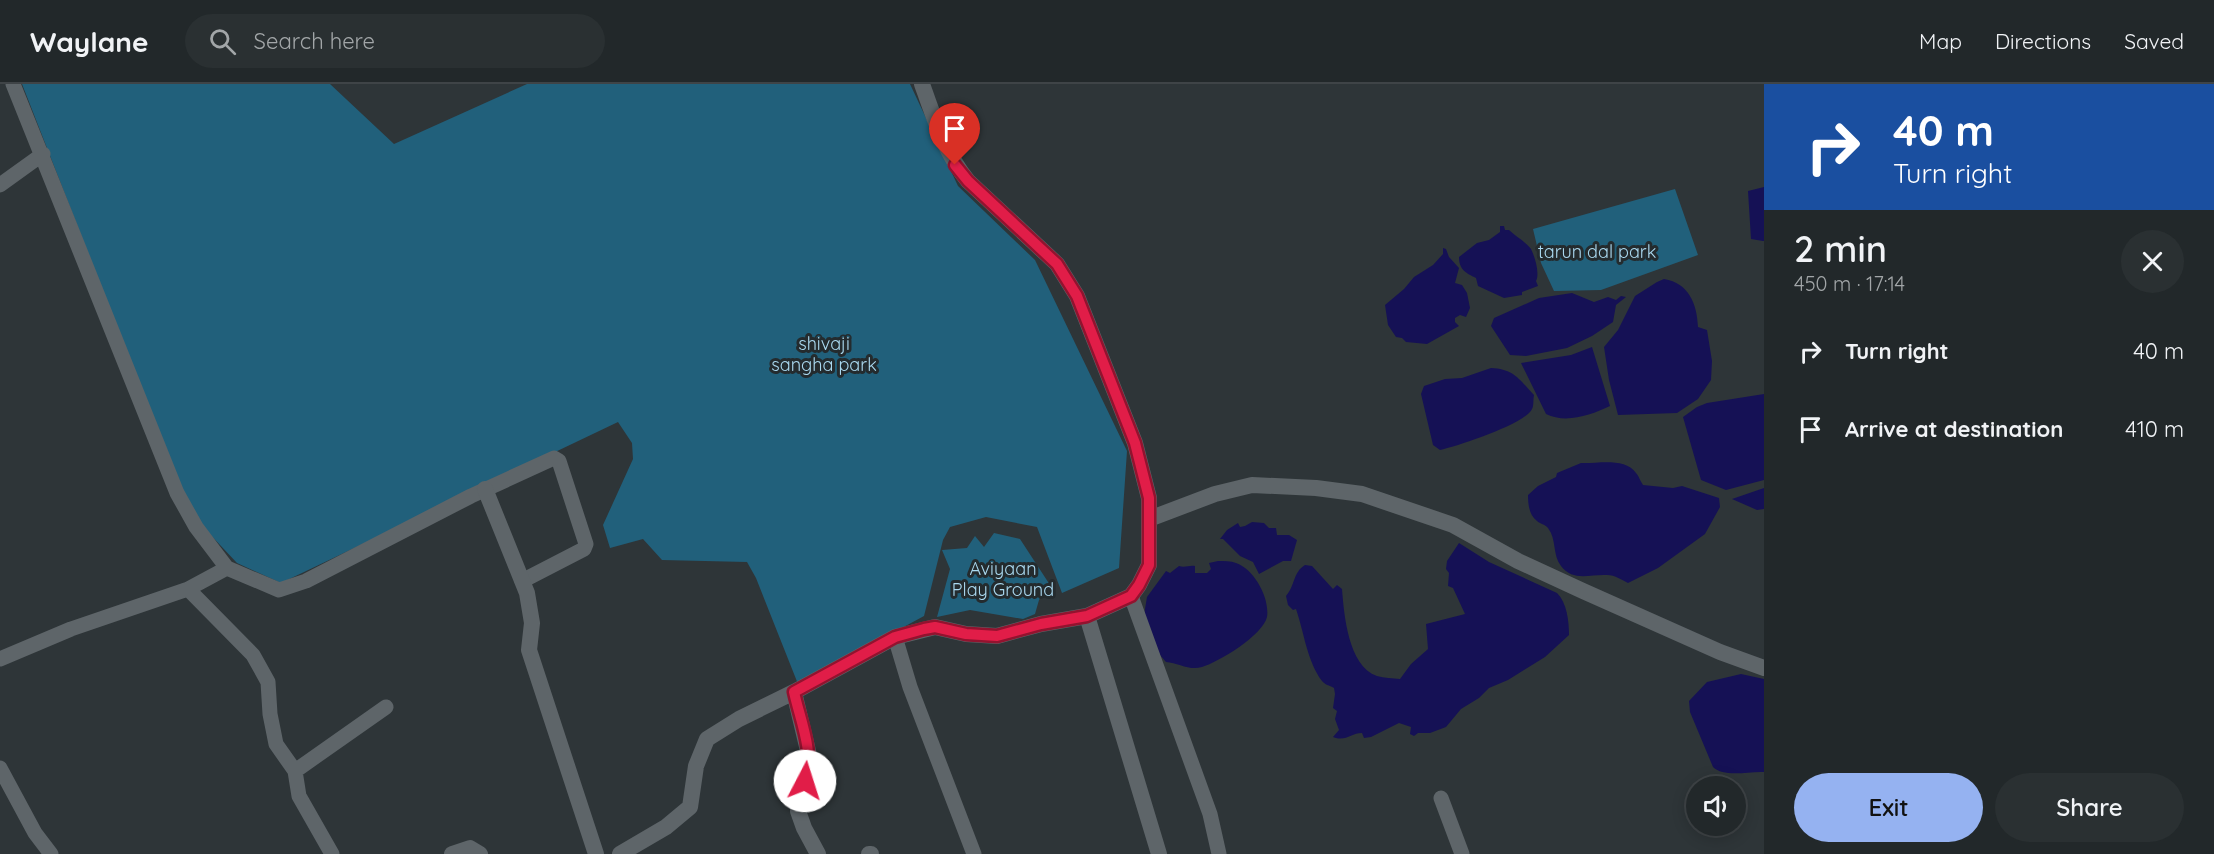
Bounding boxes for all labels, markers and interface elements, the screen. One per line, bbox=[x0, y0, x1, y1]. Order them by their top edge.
search box bbox=[185, 14, 605, 68]
text: Waylane bbox=[30, 24, 149, 59]
icon: search bbox=[206, 25, 239, 58]
text: Search here bbox=[254, 27, 375, 55]
text: Map bbox=[1919, 28, 1962, 54]
text: Directions bbox=[1995, 28, 2091, 54]
text: Saved bbox=[2124, 28, 2184, 54]
pin bbox=[929, 103, 980, 165]
text: 40 m bbox=[1893, 104, 1994, 157]
icon: right bbox=[1794, 108, 1872, 186]
icon: arrive bbox=[938, 112, 971, 145]
text: Turn right bbox=[1893, 156, 2012, 190]
text: 2 min bbox=[1794, 226, 1887, 271]
button: close bbox=[2121, 230, 2184, 293]
park label: tarun dal park bbox=[1538, 240, 1656, 263]
text: 450 m · 17:14 bbox=[1794, 271, 1905, 296]
park label: shivaji sangha park bbox=[771, 332, 877, 376]
icon: right bbox=[1794, 335, 1827, 368]
text: Turn right bbox=[1845, 337, 1949, 365]
text: 40 m bbox=[2133, 337, 2184, 365]
icon: arrive bbox=[1794, 413, 1827, 446]
text: Arrive at destination bbox=[1845, 415, 2063, 443]
text: 410 m bbox=[2125, 415, 2184, 443]
park label: Aviyaan Play Ground bbox=[952, 557, 1054, 601]
position arrow bbox=[773, 749, 837, 813]
button: Exit bbox=[1794, 773, 1983, 842]
button: Share bbox=[1995, 773, 2184, 842]
map controls bbox=[1686, 776, 1746, 836]
button: sound bbox=[1686, 776, 1746, 836]

